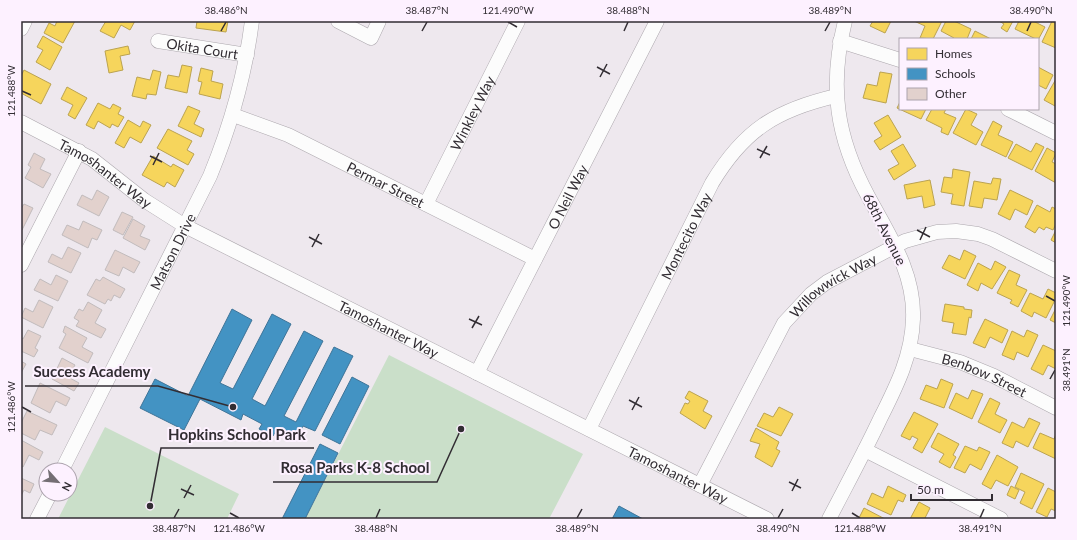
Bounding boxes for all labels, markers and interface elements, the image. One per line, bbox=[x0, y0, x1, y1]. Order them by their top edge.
text: 38.486°N bbox=[204, 4, 248, 16]
text: 38.487°N bbox=[405, 4, 449, 16]
text: 121.490°W bbox=[482, 4, 534, 16]
text: 38.488°N bbox=[606, 4, 650, 16]
text: 38.489°N bbox=[808, 4, 852, 16]
text: 38.490°N bbox=[1009, 4, 1053, 16]
street label: Okita Court bbox=[165, 34, 239, 62]
legend bbox=[899, 38, 1039, 110]
text: Homes bbox=[935, 46, 972, 61]
text: 121.488°W bbox=[5, 65, 17, 117]
text: Schools bbox=[935, 66, 976, 81]
street label: Winkley Way bbox=[446, 72, 498, 153]
text: Other bbox=[935, 86, 967, 101]
street label: Tamoshanter Way bbox=[56, 135, 156, 212]
street label: Permar Street bbox=[344, 158, 427, 211]
street label: O Neil Way bbox=[544, 161, 591, 232]
street label: Montecito Way bbox=[657, 189, 715, 282]
street label: 68th Avenue bbox=[860, 190, 910, 268]
street label: Matson Drive bbox=[146, 210, 199, 292]
street label: Willowwick Way bbox=[785, 249, 880, 321]
text: 121.490°W bbox=[1060, 275, 1072, 327]
street label: Tamoshanter Way bbox=[336, 296, 442, 361]
text: 38.491°N bbox=[1060, 348, 1072, 392]
street label: Benbow Street bbox=[940, 349, 1030, 400]
callout: Success Academy bbox=[25, 359, 158, 386]
text: Success Academy bbox=[34, 362, 151, 380]
text: 121.486°W bbox=[5, 381, 17, 433]
callout: Hopkins School Park bbox=[161, 421, 314, 448]
text: Hopkins School Park bbox=[168, 425, 307, 443]
street label: Tamoshanter Way bbox=[625, 442, 732, 507]
callout: Rosa Parks K-8 School bbox=[273, 455, 437, 482]
text: Rosa Parks K-8 School bbox=[281, 458, 429, 476]
north arrow bbox=[38, 462, 78, 502]
scale bar bbox=[911, 476, 992, 502]
text: N bbox=[60, 480, 75, 493]
text: 50 m bbox=[917, 482, 944, 497]
text: 38.487°N bbox=[152, 522, 196, 534]
text: 121.486°W bbox=[213, 522, 265, 534]
text: 38.488°N bbox=[354, 522, 398, 534]
text: 38.489°N bbox=[555, 522, 599, 534]
text: 38.490°N bbox=[756, 522, 800, 534]
text: 121.488°W bbox=[834, 522, 886, 534]
text: 38.491°N bbox=[958, 522, 1002, 534]

